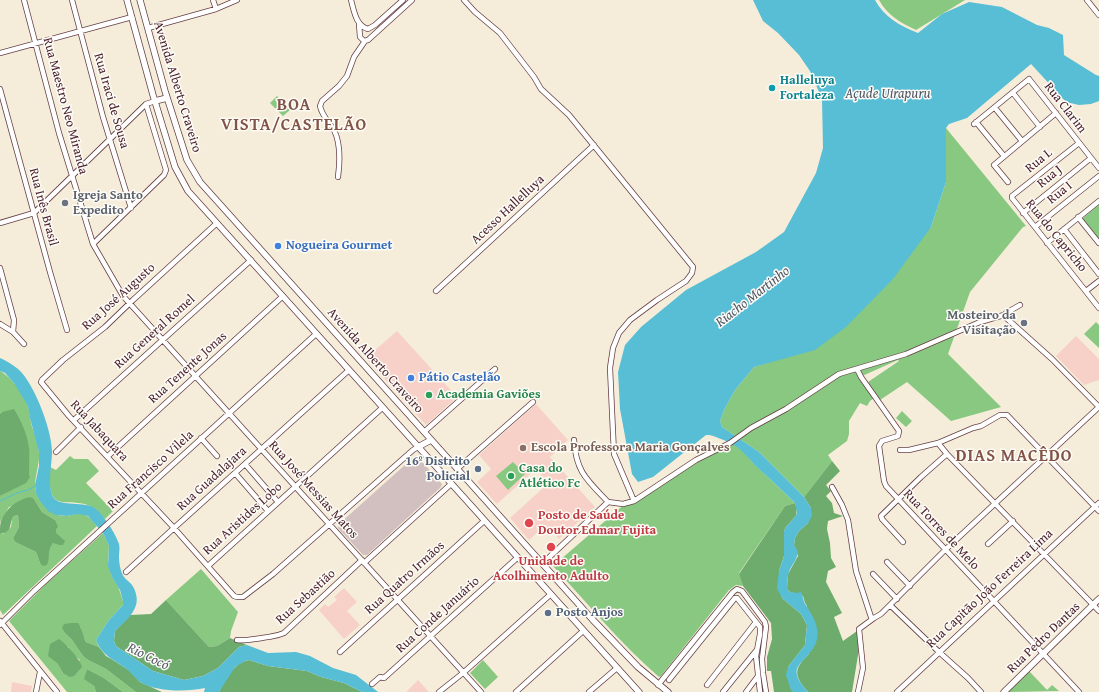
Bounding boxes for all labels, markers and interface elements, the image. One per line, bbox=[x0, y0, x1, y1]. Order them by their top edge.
street label: Avenida Alberto Craveiro bbox=[150, 20, 204, 154]
street label: Rua Maestro Neo Miranda bbox=[39, 36, 91, 176]
street label: Rua Iraci de Sousa bbox=[90, 52, 132, 150]
place label: Halleluya Fortaleza bbox=[780, 73, 835, 104]
street label: Rua Clarim bbox=[1040, 80, 1090, 136]
marker: Halleluya Fortaleza bbox=[767, 83, 777, 93]
water label: Açude Uirapuru bbox=[845, 86, 931, 102]
district label: BOA VISTA/CASTELÃO bbox=[221, 96, 367, 136]
street label: Rua L bbox=[1022, 146, 1056, 176]
street label: Rua J bbox=[1034, 162, 1066, 192]
street label: Rua Inês Brasil bbox=[25, 166, 61, 248]
street label: Acesso Hallelluya bbox=[468, 172, 548, 248]
street label: Rua I bbox=[1044, 178, 1076, 208]
place label: Igreja Santo Expedito bbox=[73, 188, 143, 219]
street label: Rua do Capricho bbox=[1022, 197, 1090, 275]
marker: Igreja Santo Expedito bbox=[60, 198, 70, 208]
place label: Nogueira Gourmet bbox=[286, 238, 392, 254]
marker: Nogueira Gourmet bbox=[273, 241, 283, 251]
street label: Rua José Augusto bbox=[79, 260, 159, 334]
water label: Riacho Martinho bbox=[713, 263, 793, 331]
street label: Rua General Romel bbox=[111, 292, 199, 372]
street label: Avenida Alberto Craveiro bbox=[324, 305, 426, 417]
place label: Mosteiro da Visitação bbox=[947, 308, 1016, 339]
marker: Mosteiro da Visitação bbox=[1019, 318, 1029, 328]
street label: Rua Tenente Jonas bbox=[146, 329, 230, 407]
place label: Pátio Castelão bbox=[419, 370, 500, 386]
marker: Pátio Castelão bbox=[406, 373, 416, 383]
place label: Academia Gaviões bbox=[437, 387, 540, 403]
marker: Academia Gaviões bbox=[424, 390, 434, 400]
street label: Rua Jabaquara bbox=[67, 397, 131, 465]
street label: Rua Francisco Vilela bbox=[105, 427, 197, 513]
street label: Rua José Messias Matos bbox=[265, 438, 361, 542]
place label: Escola Professora Maria Gonçalves bbox=[531, 440, 730, 456]
marker: Escola Professora Maria Gonçalves bbox=[518, 443, 528, 453]
street label: Rua Guadalajara bbox=[174, 444, 250, 514]
district label: DIAS MACÊDO bbox=[955, 447, 1073, 467]
place label: 16º Distrito Policial bbox=[405, 454, 470, 485]
place label: Casa do Atlético Fc bbox=[519, 461, 580, 492]
marker: 16º Distrito Policial bbox=[473, 464, 483, 474]
marker: Casa do Atlético Fc bbox=[506, 471, 516, 481]
street label: Rua Aristides Lobo bbox=[200, 479, 286, 559]
street label: Rua Torres de Melo bbox=[900, 486, 982, 574]
place label: Posto de Saúde Doutor Edmar Fujita bbox=[538, 508, 656, 539]
marker: Posto de Saúde Doutor Edmar Fujita bbox=[523, 517, 535, 529]
street label: Rua Capitão João Ferreira Lima bbox=[924, 526, 1056, 652]
street label: Rua Quatro Irmãos bbox=[362, 538, 448, 618]
marker: Unidade de Acolhimento Adulto bbox=[545, 541, 557, 553]
place label: Unidade de Acolhimento Adulto bbox=[493, 554, 609, 585]
street label: Rua Sebastião bbox=[273, 566, 339, 628]
street label: Rua Conde Januário bbox=[393, 573, 483, 657]
street label: Rua Pedro Dantas bbox=[1004, 599, 1084, 677]
place label: Posto Anjos bbox=[556, 605, 623, 621]
marker: Posto Anjos bbox=[543, 608, 553, 618]
water label: Rio Cocó bbox=[124, 640, 172, 674]

